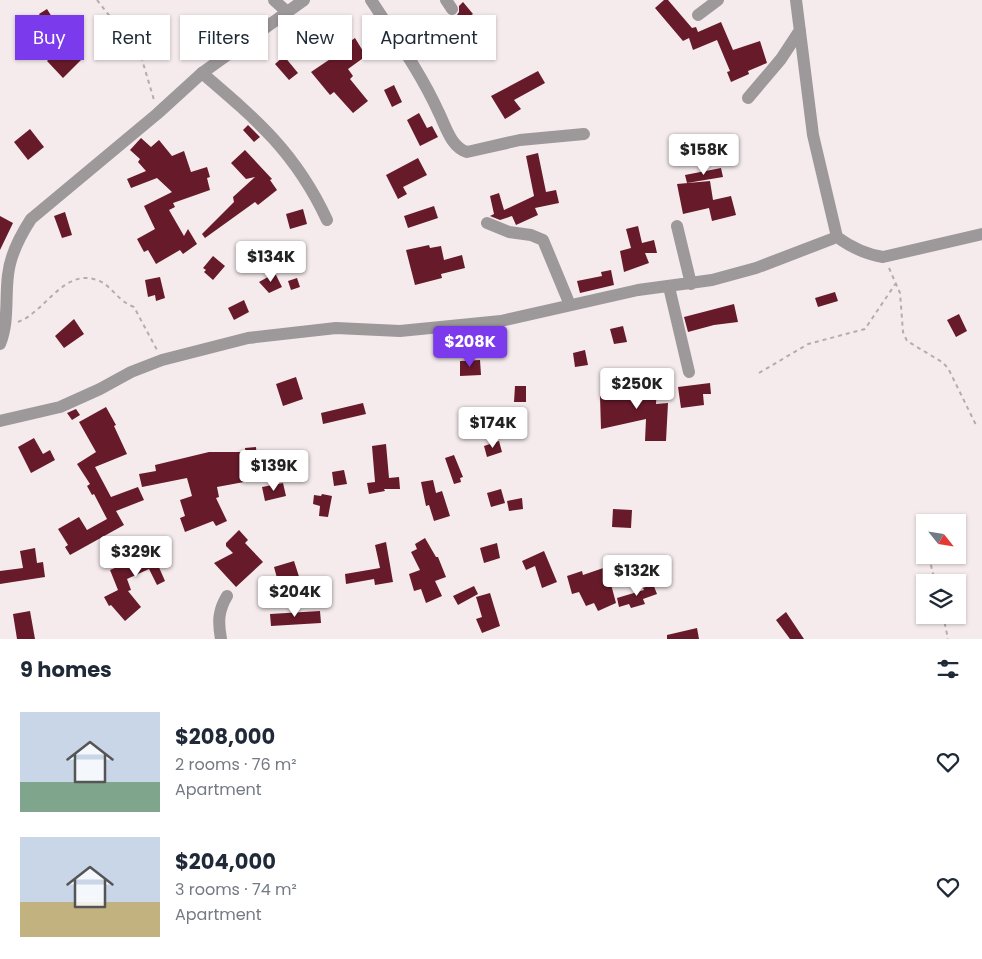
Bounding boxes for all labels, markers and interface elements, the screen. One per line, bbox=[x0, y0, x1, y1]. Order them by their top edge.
chip: Buy bbox=[15, 15, 84, 60]
chip: Rent bbox=[94, 15, 170, 60]
chip: Filters bbox=[180, 15, 268, 60]
chip: New bbox=[278, 15, 352, 60]
chip: Apartment bbox=[362, 15, 496, 60]
pin: $158K bbox=[669, 134, 739, 176]
text: $158K bbox=[680, 138, 728, 161]
pin: $134K bbox=[236, 240, 306, 283]
text: $134K bbox=[247, 245, 295, 268]
pin: $208K bbox=[435, 326, 505, 368]
text: $208K bbox=[444, 330, 496, 353]
pin: $250K bbox=[602, 368, 672, 410]
text: $250K bbox=[611, 372, 663, 395]
pin: $174K bbox=[458, 406, 528, 449]
text: $174K bbox=[469, 411, 517, 434]
pin: $139K bbox=[239, 450, 309, 492]
text: $139K bbox=[250, 454, 298, 477]
north arrow bbox=[916, 514, 966, 564]
map controls bbox=[916, 514, 966, 624]
pin: $329K bbox=[101, 536, 171, 578]
text: $329K bbox=[111, 540, 161, 563]
pin: $132K bbox=[602, 554, 672, 597]
text: $132K bbox=[614, 559, 660, 582]
button: layers bbox=[916, 574, 966, 624]
pin: $204K bbox=[260, 576, 330, 618]
text: $204K bbox=[269, 580, 321, 603]
text: 9 homes bbox=[20, 655, 112, 684]
icon: filters bbox=[934, 655, 962, 683]
text: $208,000 bbox=[175, 722, 275, 751]
icon: home bbox=[60, 732, 120, 792]
icon: heart bbox=[934, 748, 962, 776]
text: 2 rooms · 76 m² bbox=[175, 753, 297, 776]
text: Apartment bbox=[175, 778, 262, 801]
text: $204,000 bbox=[175, 847, 276, 876]
icon: home bbox=[60, 857, 120, 917]
icon: heart bbox=[934, 873, 962, 901]
text: 3 rooms · 74 m² bbox=[175, 878, 297, 901]
text: Apartment bbox=[175, 903, 262, 926]

